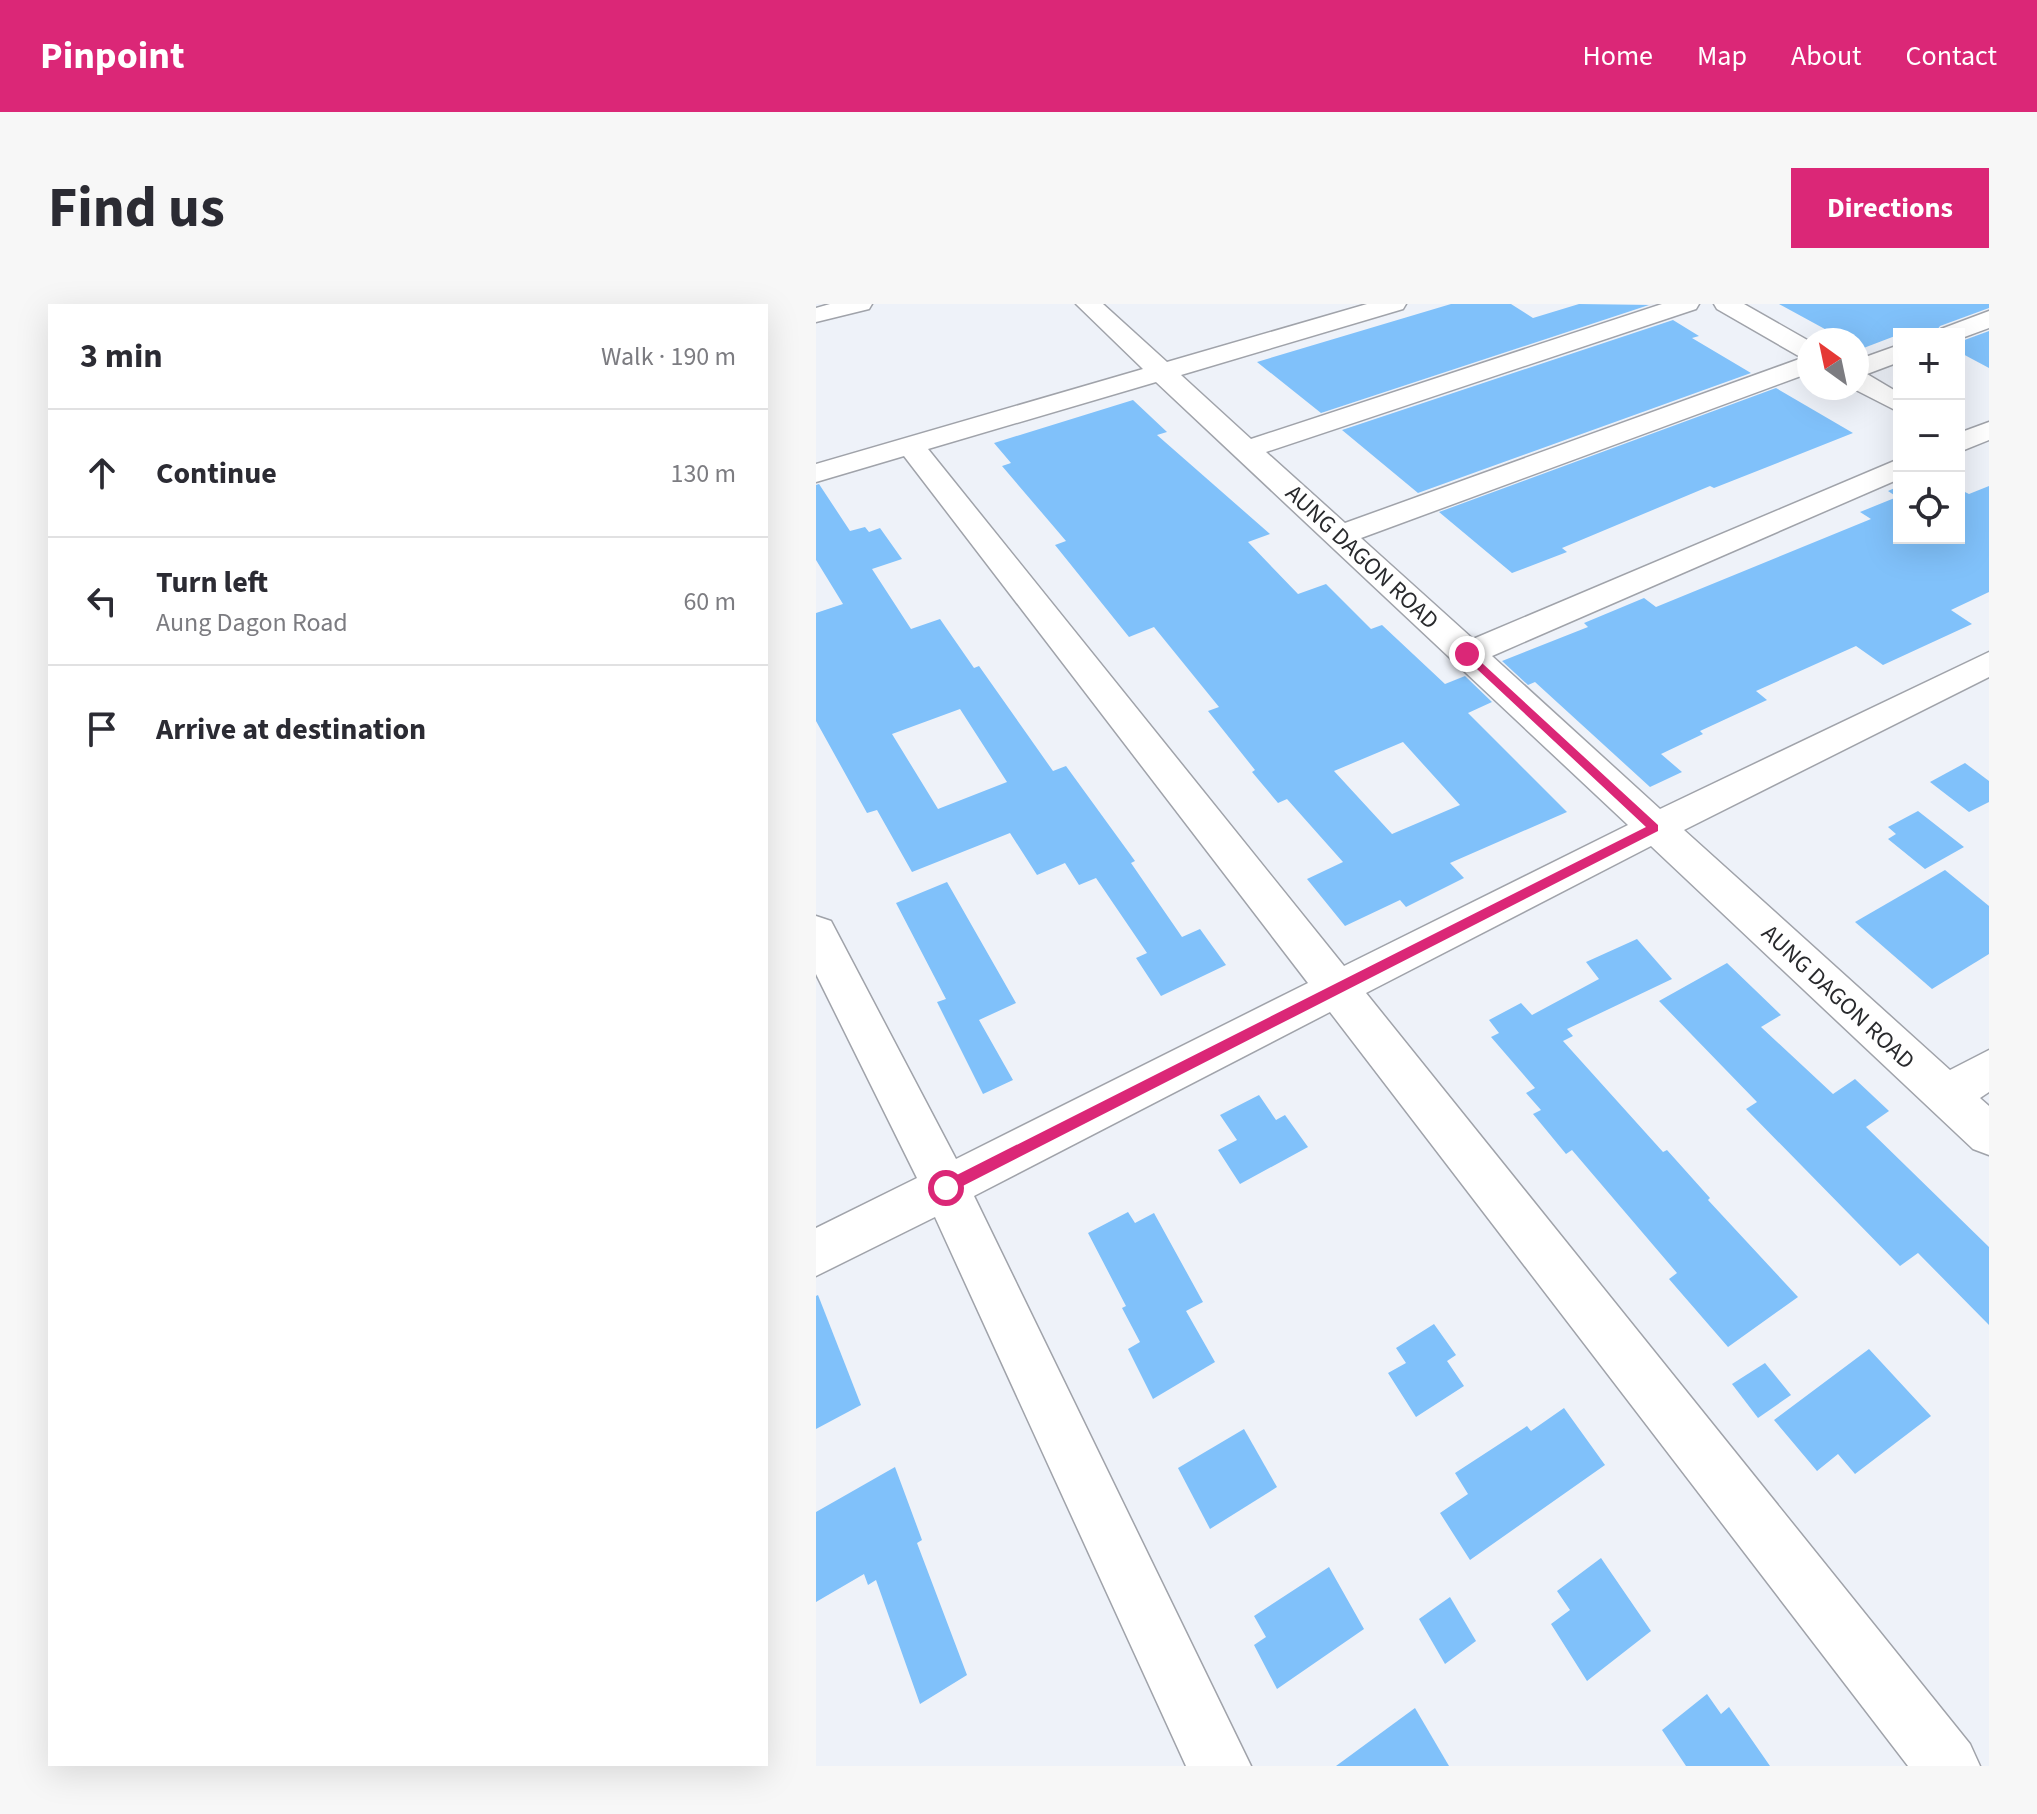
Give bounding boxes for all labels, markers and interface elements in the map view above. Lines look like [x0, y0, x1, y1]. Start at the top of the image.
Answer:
text: Pinpoint [40, 29, 185, 83]
text: Home [1582, 36, 1653, 76]
text: Map [1697, 36, 1747, 76]
text: About [1791, 36, 1862, 76]
text: Contact [1906, 36, 1997, 76]
button: Directions [1791, 168, 1989, 248]
text: Find us [48, 169, 225, 248]
north arrow [1797, 328, 1869, 400]
map controls [1893, 328, 1965, 544]
button: + [1893, 328, 1965, 400]
text: 3 min [80, 332, 163, 381]
text: Walk · 190 m [601, 338, 736, 375]
button: − [1893, 400, 1965, 472]
icon: ahead [80, 451, 124, 495]
text: Continue [156, 452, 277, 495]
text: 130 m [670, 455, 736, 492]
button: locate [1893, 472, 1965, 544]
street label: AUNG DAGON ROAD [1277, 476, 1447, 638]
text: Turn left [156, 561, 268, 604]
icon: left [80, 579, 124, 623]
text: 60 m [683, 583, 736, 620]
text: Aung Dagon Road [156, 604, 348, 641]
route end [1449, 636, 1485, 672]
icon: arrive [80, 707, 124, 751]
text: Arrive at destination [156, 708, 426, 751]
street label: AUNG DAGON ROAD [1753, 916, 1923, 1078]
route start [928, 1170, 964, 1206]

